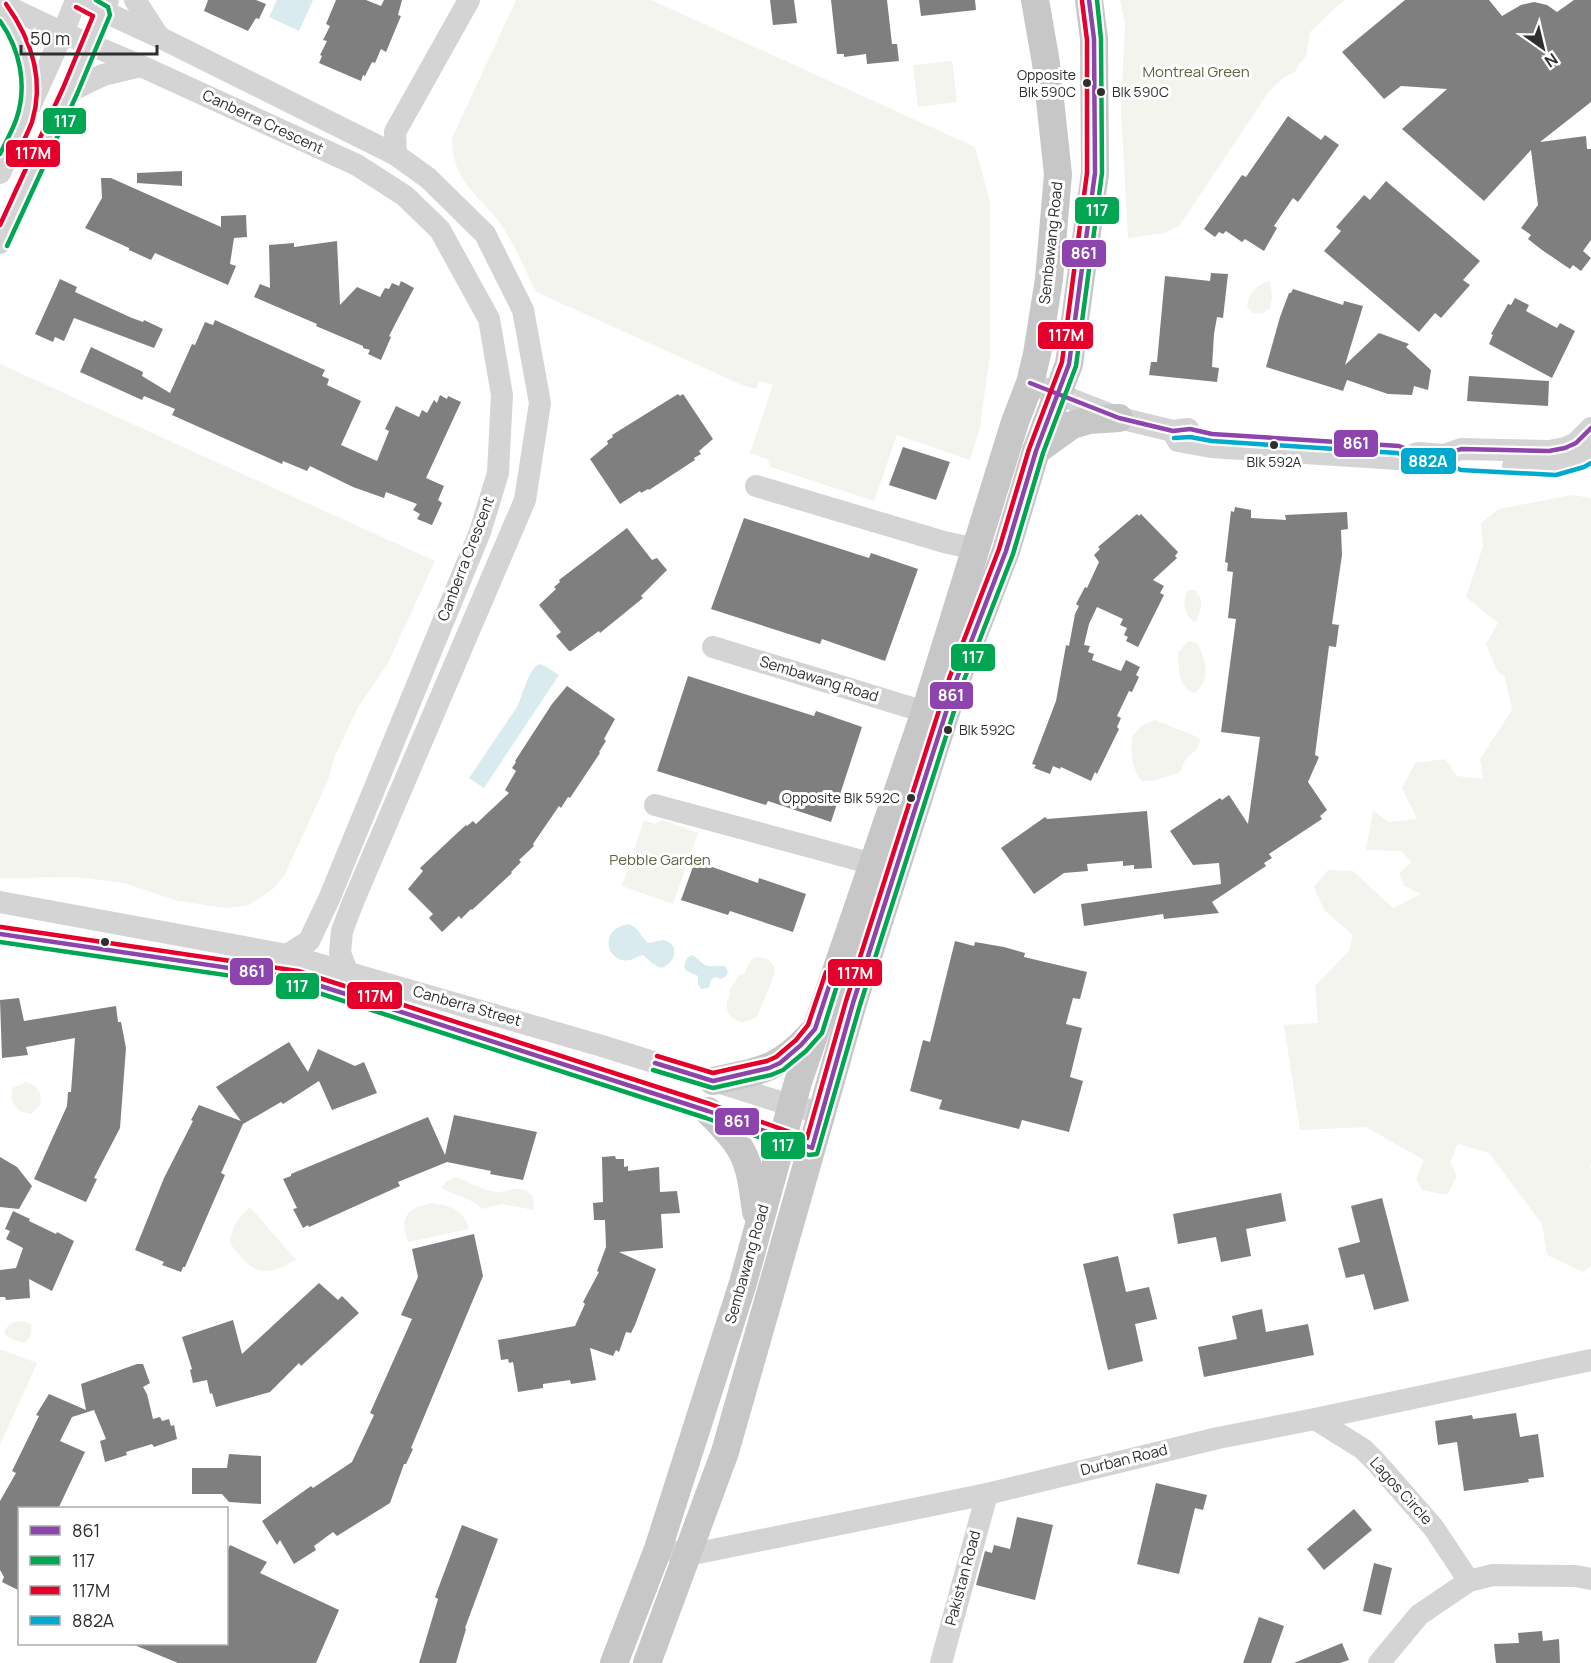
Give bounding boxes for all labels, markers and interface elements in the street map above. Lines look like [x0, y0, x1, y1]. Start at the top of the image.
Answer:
scale bar [21, 18, 158, 56]
north arrow [1513, 18, 1573, 78]
text: 50 m [30, 26, 70, 50]
text: N [1540, 48, 1562, 73]
park label: Montreal Green [1142, 61, 1250, 82]
place label: Opposite Blk 590C [1017, 65, 1076, 101]
marker: Opposite Blk 590C [1081, 77, 1093, 89]
place label: Blk 590C [1112, 82, 1169, 101]
street label: Canberra Crescent [199, 84, 327, 159]
marker: Blk 590C [1095, 86, 1107, 98]
line badge: 117 [42, 107, 87, 135]
text: 117 [54, 110, 76, 132]
line badge: 117M [5, 139, 61, 168]
text: 117M [15, 142, 51, 164]
street label: Sembawang Road [1034, 181, 1067, 305]
line badge: 117 [1074, 196, 1120, 225]
text: 117 [1086, 199, 1108, 221]
line badge: 861 [1061, 239, 1107, 268]
text: 861 [1071, 242, 1097, 264]
line badge: 117M [1037, 321, 1094, 350]
text: 117M [1048, 324, 1084, 346]
line badge: 861 [1333, 429, 1379, 458]
text: 861 [1343, 432, 1369, 454]
marker: Blk 592A [1268, 439, 1280, 451]
line badge: 882A [1400, 447, 1457, 475]
text: 882A [1408, 450, 1448, 472]
place label: Blk 592A [1247, 452, 1302, 471]
street label: Canberra Crescent [432, 494, 499, 624]
line badge: 117 [950, 643, 996, 672]
text: 117 [962, 646, 984, 668]
street label: Sembawang Road [757, 650, 881, 707]
line badge: 861 [929, 681, 974, 710]
text: 861 [938, 684, 964, 706]
place label: Blk 592C [959, 720, 1015, 739]
marker: Blk 592C [942, 724, 954, 736]
place label: Opposite Blk 592C [782, 788, 900, 807]
marker: Opposite Blk 592C [905, 792, 917, 804]
park label: Pebble Garden [609, 849, 711, 870]
unlabelled marker [99, 936, 111, 948]
line badge: 861 [229, 957, 274, 986]
line badge: 117M [827, 958, 883, 987]
text: 861 [239, 960, 265, 982]
text: 117M [837, 962, 873, 984]
line badge: 117 [275, 972, 320, 1000]
text: 117 [286, 975, 308, 997]
street label: Canberra Street [411, 980, 524, 1031]
line badge: 117M [346, 981, 403, 1010]
text: 117M [357, 985, 393, 1007]
line badge: 861 [714, 1107, 760, 1136]
text: 861 [724, 1110, 750, 1132]
line badge: 117 [760, 1131, 806, 1160]
text: 117 [772, 1134, 794, 1156]
street label: Sembawang Road [719, 1202, 774, 1326]
street label: Durban Road [1078, 1439, 1170, 1480]
street label: Lagos Circle [1365, 1452, 1438, 1529]
legend [18, 1507, 228, 1645]
text: 861 [72, 1518, 100, 1542]
street label: Pakistan Road [940, 1528, 985, 1628]
text: 117 [72, 1548, 95, 1572]
text: 117M [72, 1578, 110, 1602]
text: 882A [72, 1608, 115, 1632]

